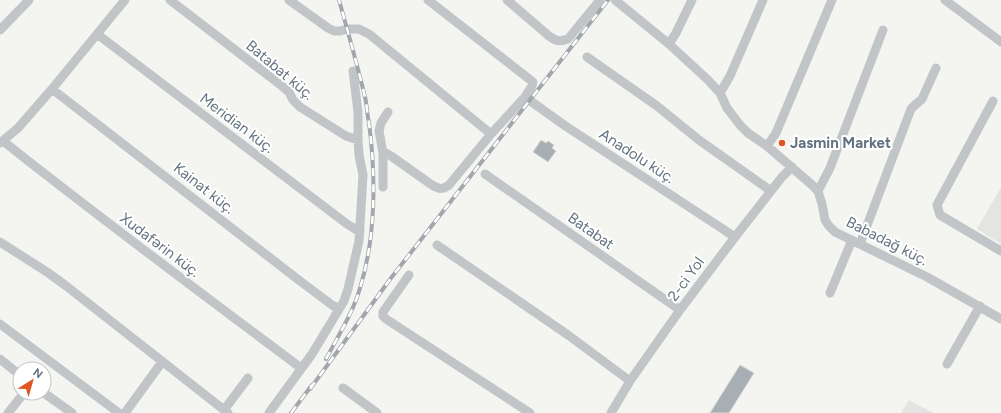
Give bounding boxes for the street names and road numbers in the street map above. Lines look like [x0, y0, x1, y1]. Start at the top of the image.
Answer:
street label: Batabat küç. [243, 36, 317, 104]
street label: Meridian küç. [196, 89, 278, 157]
street label: Anadolu küç. [596, 125, 678, 187]
street label: Kainat küç. [170, 159, 238, 217]
street label: Xudafərin küç. [116, 209, 204, 281]
street label: Batabat [564, 209, 618, 254]
street label: Babadağ küç. [843, 213, 931, 269]
street label: 2-ci Yol [664, 253, 708, 305]

